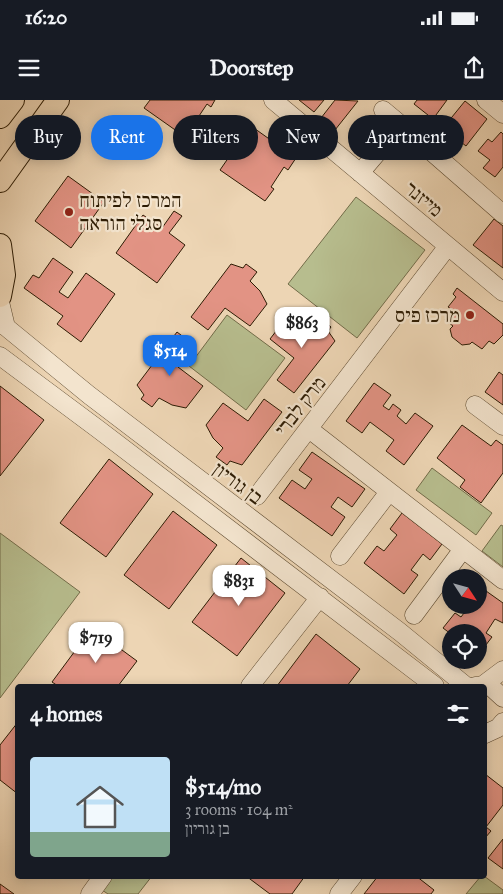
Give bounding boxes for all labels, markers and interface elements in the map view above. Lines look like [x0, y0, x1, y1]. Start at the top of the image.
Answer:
text: 16:20 [25, 6, 67, 29]
icon: menu [15, 54, 43, 82]
text: Doorstep [209, 54, 294, 81]
icon: share [460, 54, 488, 82]
chip: Buy [15, 115, 81, 160]
chip: Rent [91, 115, 163, 160]
chip: Filters [173, 115, 258, 160]
chip: New [268, 115, 338, 160]
chip: Apartment [348, 115, 464, 160]
street label: מייזנר [400, 176, 448, 222]
place label: המרכז לפיתוח סגלי הוראה [79, 188, 182, 235]
marker: המרכז לפיתוח סגלי הוראה [63, 206, 75, 218]
place label: מרכז פיס [395, 303, 460, 327]
pin: $863 [272, 306, 332, 349]
marker: מרכז פיס [464, 309, 476, 321]
text: $863 [286, 313, 318, 332]
pin: $514 [140, 334, 200, 377]
text: $514 [154, 341, 186, 360]
street label: מרק לברי [269, 371, 331, 441]
street label: בן גוריון [208, 457, 268, 509]
pin: $831 [209, 564, 269, 607]
north arrow [442, 569, 488, 614]
map controls [442, 569, 487, 669]
text: $831 [224, 571, 254, 590]
pin: $719 [66, 622, 126, 664]
button: locate [442, 624, 487, 669]
text: $719 [80, 628, 112, 647]
icon: filters [444, 700, 472, 728]
text: 4 homes [30, 701, 102, 727]
text: $514/mo [185, 774, 261, 800]
icon: home [70, 777, 130, 837]
text: 3 rooms · 104 m² [185, 800, 293, 819]
text: בן גוריון [185, 819, 230, 838]

